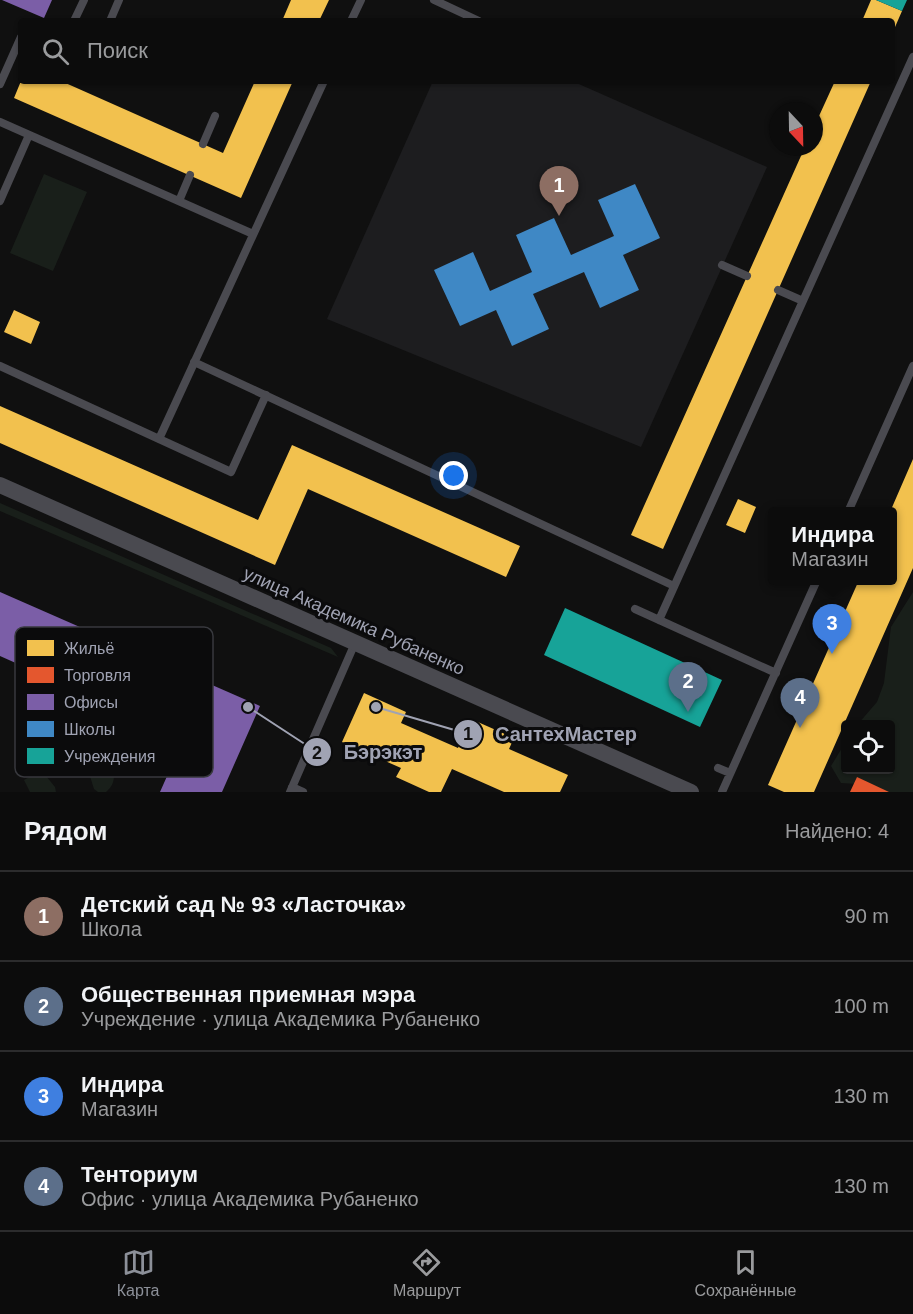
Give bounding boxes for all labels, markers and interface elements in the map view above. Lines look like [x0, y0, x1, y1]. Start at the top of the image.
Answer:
search box [18, 18, 895, 84]
icon: search [39, 35, 72, 68]
text: Поиск [87, 38, 148, 63]
north arrow [769, 102, 823, 156]
pin: 1 [540, 166, 578, 216]
your location [439, 461, 468, 490]
popup [768, 507, 897, 585]
text: Индира [791, 522, 874, 547]
text: Магазин [791, 548, 869, 570]
street label: улица Академика Рубаненко [240, 563, 468, 679]
pin: 3 [812, 604, 852, 654]
legend [15, 627, 213, 777]
text: Жильё [64, 640, 114, 657]
pin: 2 [668, 662, 708, 712]
text: Торговля [64, 667, 131, 684]
pin: 4 [780, 678, 820, 728]
text: Офисы [64, 694, 118, 711]
callout: СантехМастер [453, 715, 649, 753]
map controls [841, 720, 895, 774]
button: locate [841, 720, 895, 774]
text: Школы [64, 721, 115, 738]
text: СантехМастер [495, 723, 637, 745]
text: 1 [463, 724, 473, 744]
callout: Бэрэкэт [302, 733, 435, 771]
text: Бэрэкэт [344, 741, 423, 763]
text: 2 [312, 743, 322, 763]
text: Учреждения [64, 748, 156, 765]
text: Рядом [24, 816, 107, 846]
text: Найдено: 4 [785, 820, 889, 842]
text: Детский сад № 93 «Ласточка» [81, 892, 406, 917]
text: 1 [38, 905, 49, 927]
text: 90 m [845, 905, 889, 927]
text: Школа [81, 918, 142, 940]
text: Общественная приемная мэра [81, 982, 415, 1007]
text: 2 [38, 995, 49, 1017]
text: 100 m [833, 995, 889, 1017]
text: Учреждение · улица Академика Рубаненко [81, 1008, 480, 1030]
text: Индира [81, 1072, 163, 1097]
text: 3 [38, 1085, 49, 1107]
text: 130 m [833, 1085, 889, 1107]
text: Магазин [81, 1098, 158, 1120]
text: Тенториум [81, 1162, 198, 1187]
text: 4 [38, 1175, 49, 1197]
text: 130 m [833, 1175, 889, 1197]
text: Офис · улица Академика Рубаненко [81, 1188, 419, 1210]
tab: Карта [117, 1246, 160, 1300]
tab: Маршрут [393, 1246, 461, 1300]
tab: Сохранённые [694, 1246, 796, 1300]

